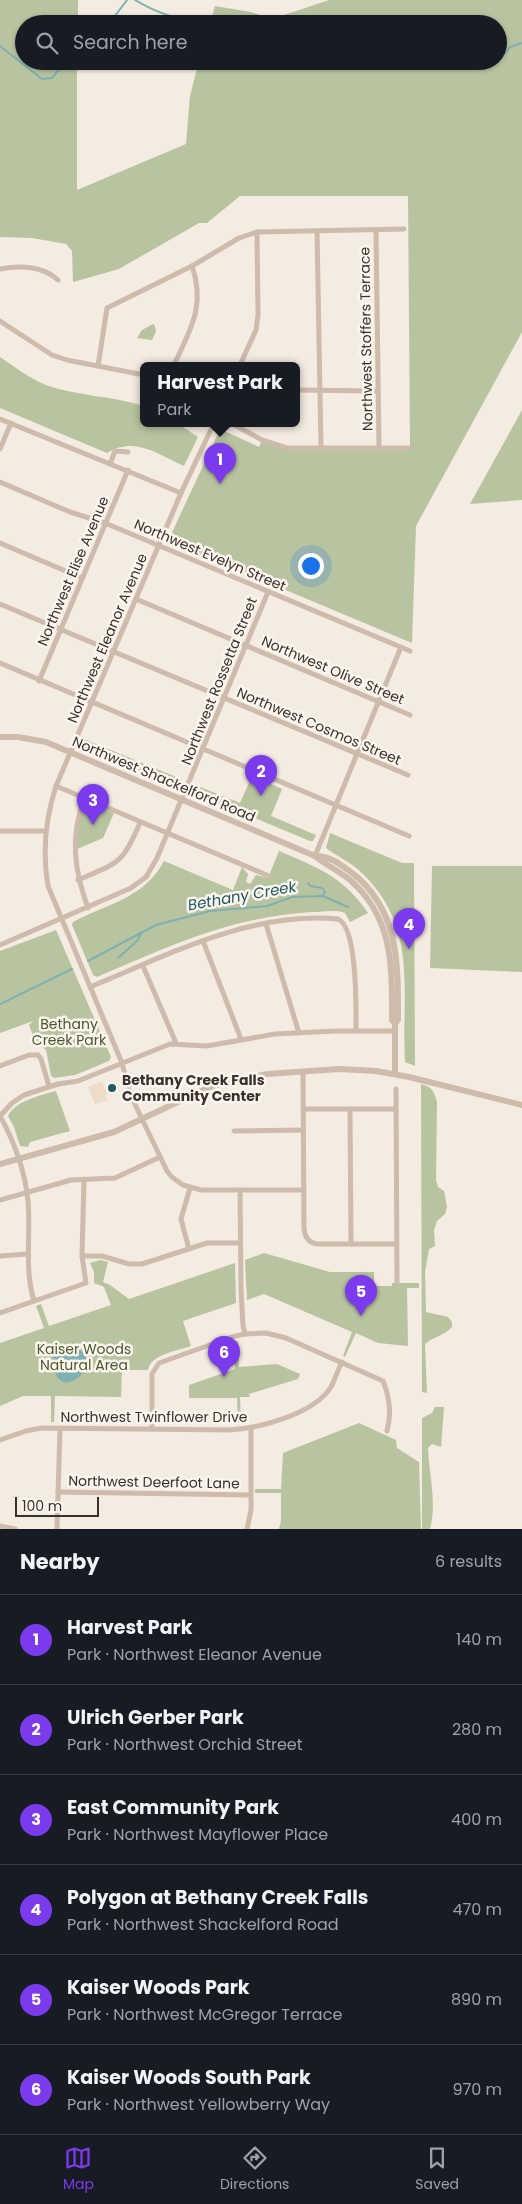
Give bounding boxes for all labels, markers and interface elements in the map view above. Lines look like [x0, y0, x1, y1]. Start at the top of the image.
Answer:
search box [15, 15, 507, 70]
icon: search [33, 29, 61, 57]
text: Search here [73, 29, 187, 56]
street label: Northwest Stoffers Terrace [354, 246, 378, 431]
popup [140, 362, 300, 427]
text: Harvest Park [157, 369, 283, 396]
text: Park [157, 398, 192, 421]
pin: 1 [204, 443, 236, 484]
street label: Northwest Elise Avenue [32, 493, 114, 649]
street label: Northwest Evelyn Street [131, 514, 289, 596]
street label: Northwest Eleanor Avenue [62, 550, 152, 726]
your location [298, 553, 324, 579]
street label: Northwest Rossetta Street [176, 594, 262, 768]
street label: Northwest Olive Street [258, 631, 408, 709]
street label: Northwest Cosmos Street [234, 682, 404, 770]
street label: Northwest Shackelford Road [69, 731, 259, 827]
pin: 2 [245, 755, 277, 796]
pin: 3 [77, 784, 109, 825]
water label: Bethany Creek [186, 875, 299, 915]
pin: 4 [393, 908, 425, 949]
park label: Bethany Creek Park [32, 1014, 107, 1050]
place label: Bethany Creek Falls Community Center [122, 1070, 265, 1106]
marker: Bethany Creek Falls Community Center [106, 1082, 118, 1094]
pin: 5 [345, 1275, 377, 1316]
pin: 6 [208, 1336, 240, 1377]
park label: Kaiser Woods Natural Area [37, 1339, 131, 1375]
street label: Northwest Twinflower Drive [60, 1407, 248, 1427]
street label: Northwest Deerfoot Lane [68, 1471, 240, 1493]
scale bar [15, 1494, 99, 1517]
text: 100 m [22, 1496, 62, 1516]
text: Nearby [20, 1547, 100, 1576]
text: 6 results [435, 1550, 502, 1573]
text: Harvest Park [67, 1614, 193, 1641]
text: 1 [33, 1628, 39, 1651]
text: 140 m [456, 1628, 502, 1651]
text: Park · Northwest Eleanor Avenue [67, 1643, 322, 1666]
text: Ulrich Gerber Park [67, 1704, 244, 1731]
text: 2 [31, 1718, 41, 1741]
text: 280 m [452, 1718, 502, 1741]
text: Park · Northwest Orchid Street [67, 1733, 303, 1756]
text: East Community Park [67, 1794, 279, 1821]
text: 3 [31, 1808, 41, 1831]
text: 400 m [451, 1808, 502, 1831]
text: Park · Northwest Mayflower Place [67, 1823, 328, 1846]
text: Polygon at Bethany Creek Falls [67, 1884, 368, 1911]
text: 4 [31, 1898, 41, 1921]
text: 470 m [452, 1898, 502, 1921]
text: Park · Northwest Shackelford Road [67, 1913, 339, 1936]
text: Kaiser Woods Park [67, 1974, 250, 2001]
text: 5 [31, 1988, 41, 2011]
text: 890 m [451, 1988, 502, 2011]
text: Park · Northwest McGregor Terrace [67, 2003, 342, 2026]
text: Kaiser Woods South Park [67, 2064, 311, 2091]
text: 6 [31, 2078, 41, 2101]
text: 970 m [452, 2078, 502, 2101]
text: Park · Northwest Yellowberry Way [67, 2093, 330, 2116]
tab: Map [63, 2144, 94, 2195]
tab: Directions [220, 2144, 289, 2195]
tab: Saved [415, 2144, 459, 2195]

